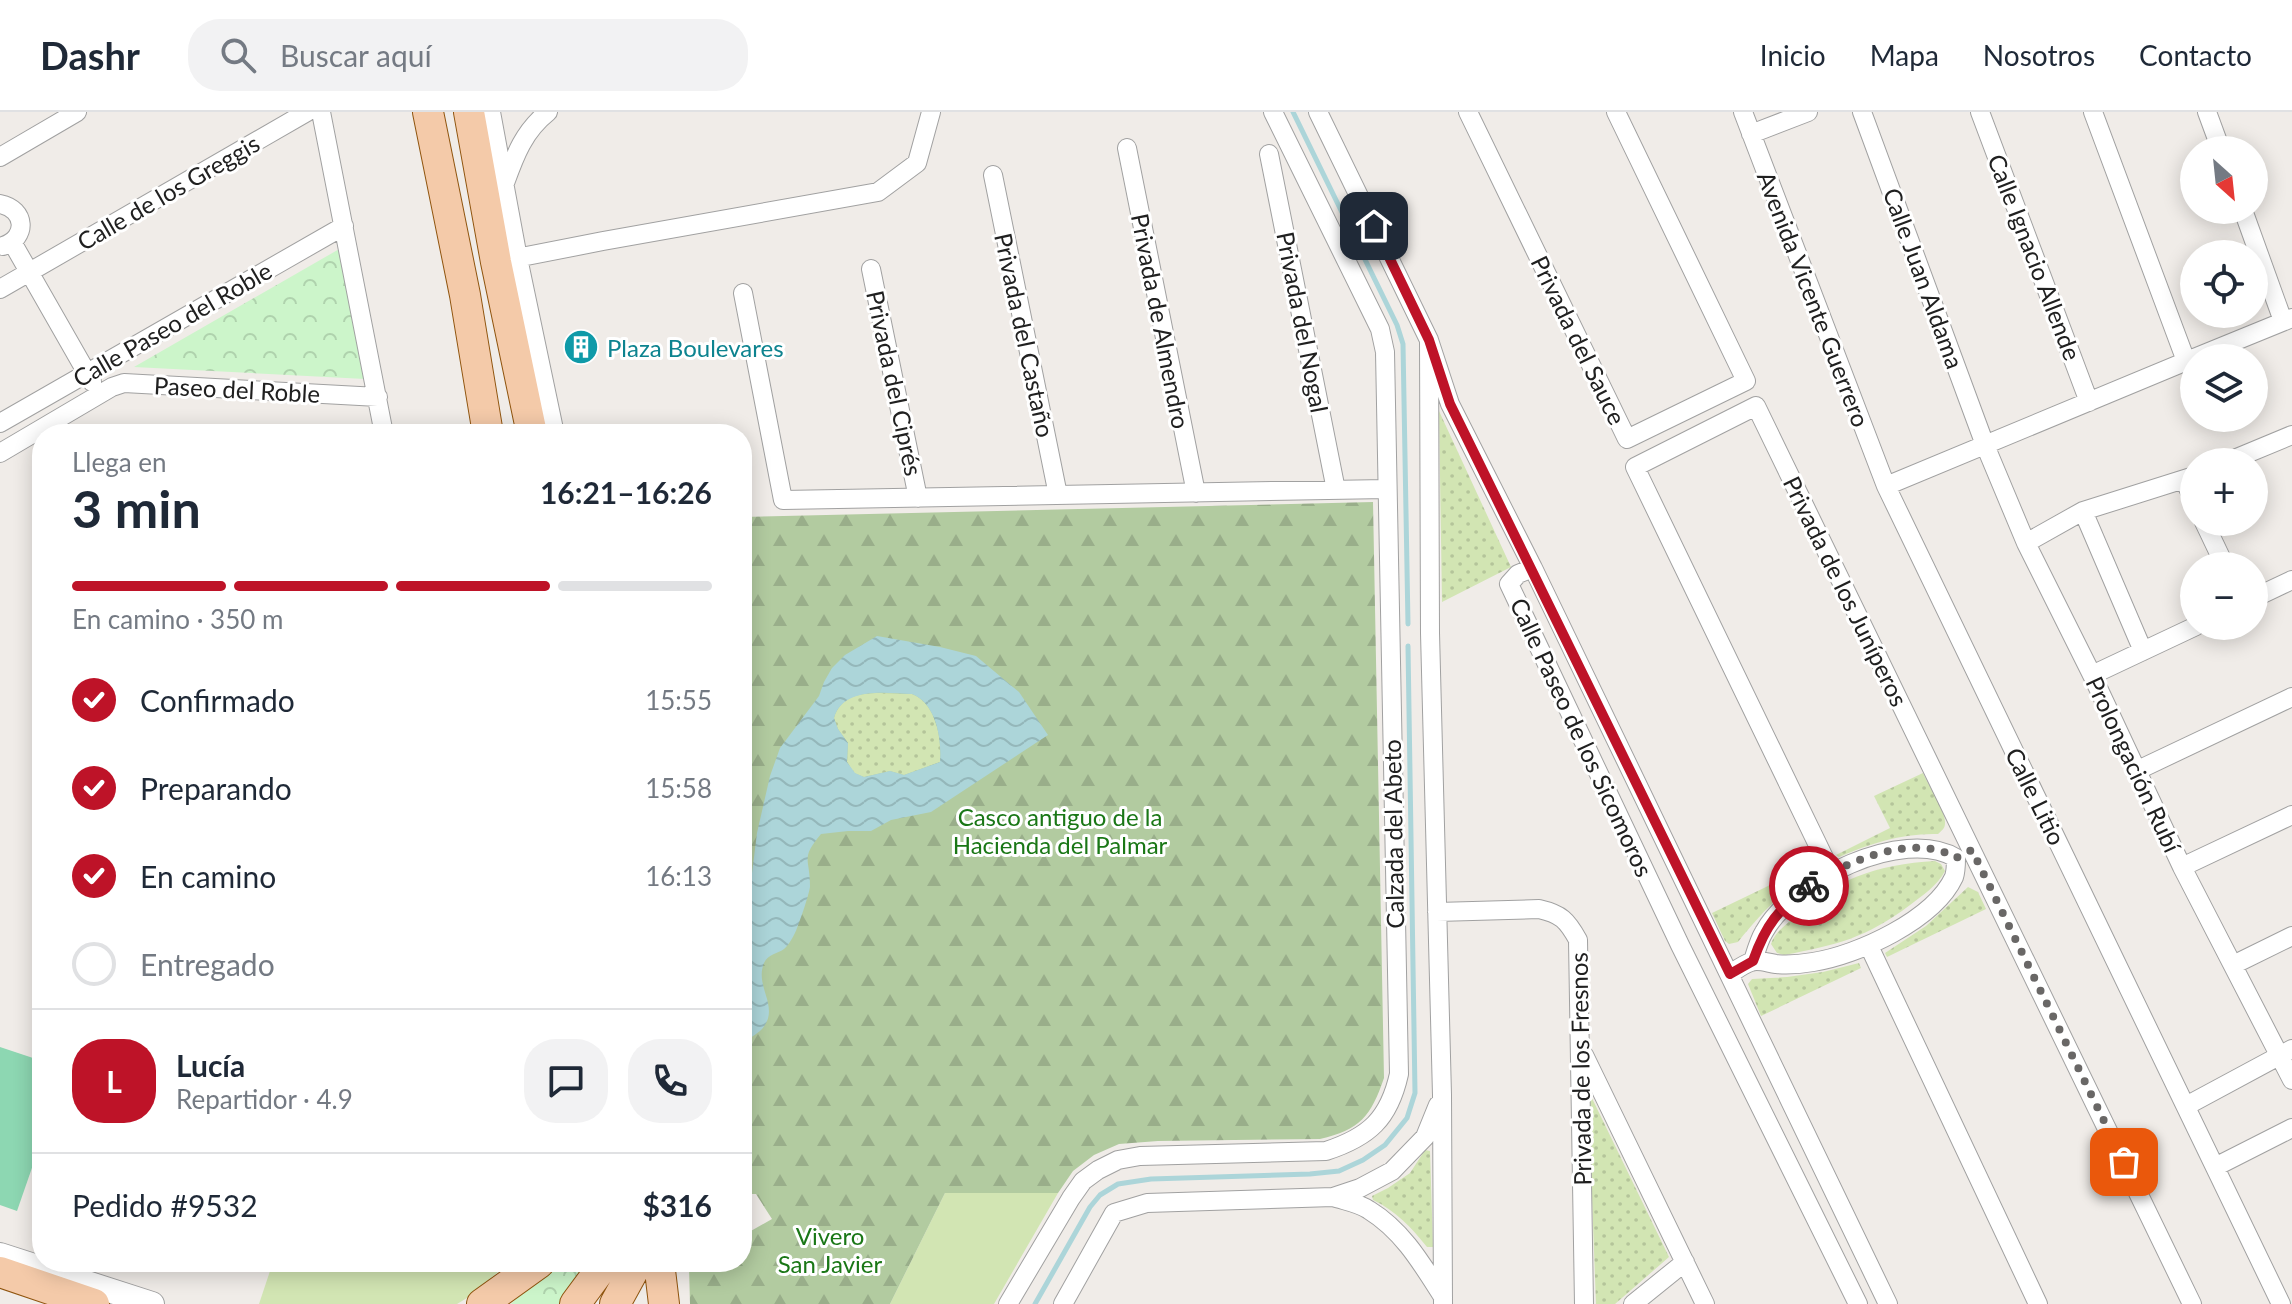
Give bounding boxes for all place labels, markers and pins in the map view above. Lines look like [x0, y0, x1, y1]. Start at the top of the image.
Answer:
pin [1340, 192, 1408, 260]
building icon: Plaza Boulevares [562, 328, 600, 366]
place label: Plaza Boulevares [607, 333, 784, 362]
pin [2090, 1128, 2158, 1196]

